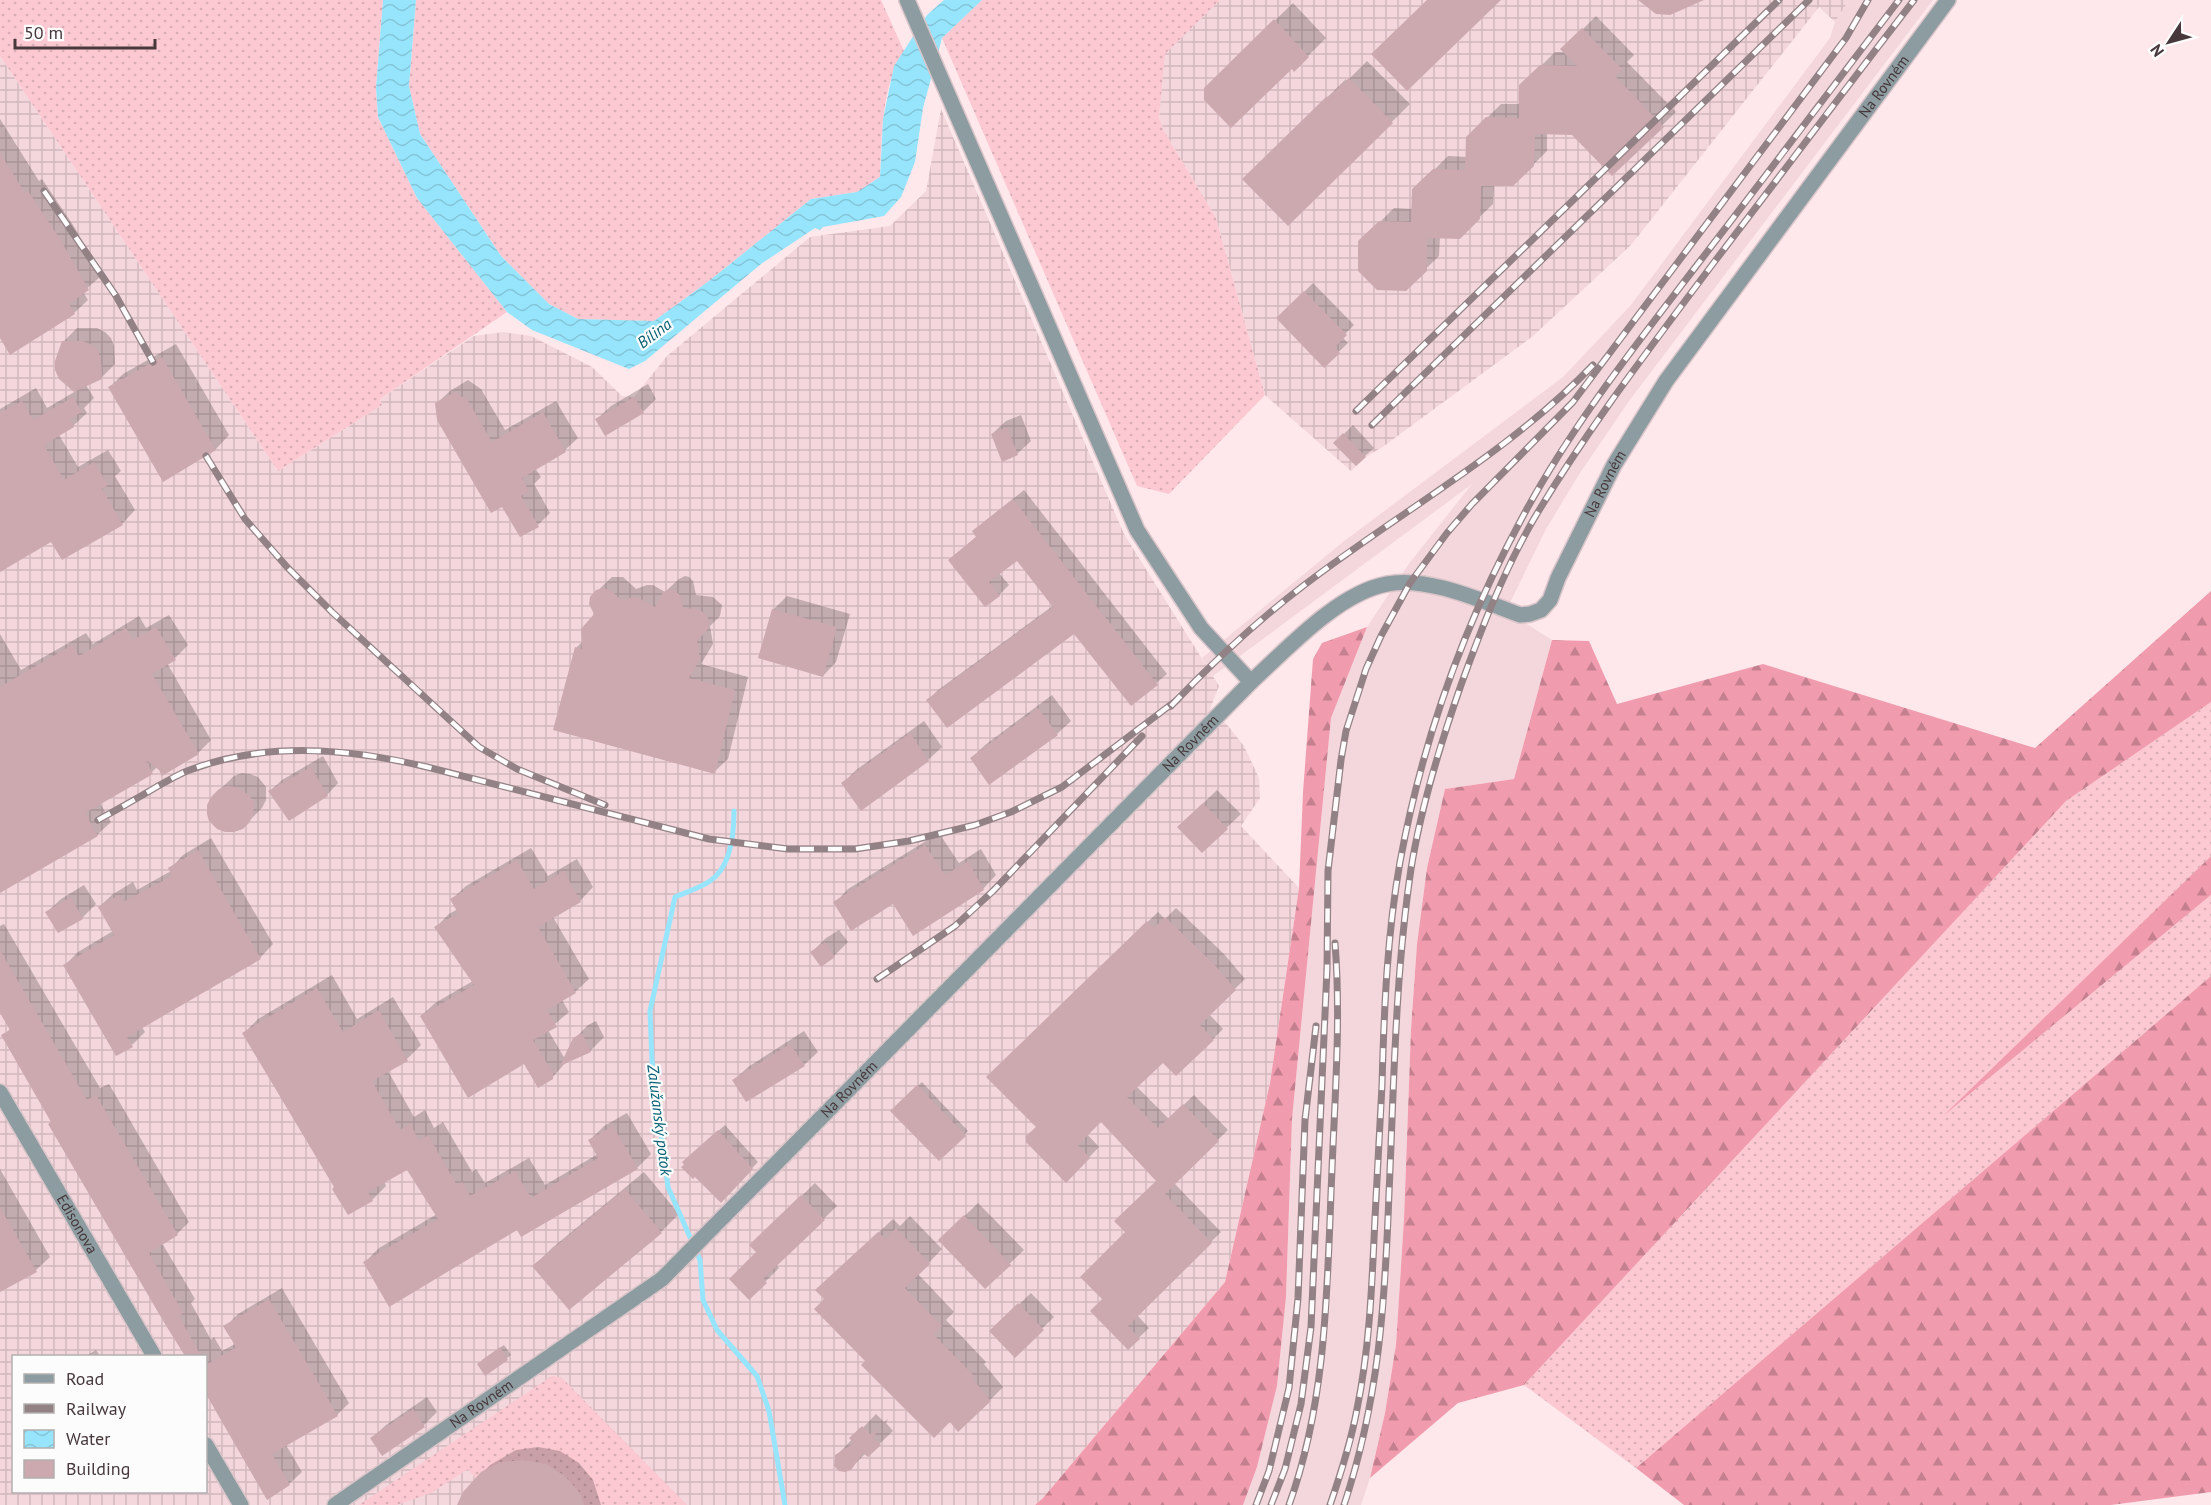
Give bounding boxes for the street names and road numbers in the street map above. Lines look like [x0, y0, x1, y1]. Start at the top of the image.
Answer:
street label: Na Rovném [1854, 51, 1913, 121]
street label: Na Rovném [1580, 446, 1630, 520]
street label: Na Rovném [1158, 710, 1223, 776]
street label: Na Rovném [816, 1056, 881, 1122]
street label: Edisonova [53, 1191, 102, 1257]
street label: Na Rovném [446, 1375, 517, 1432]

